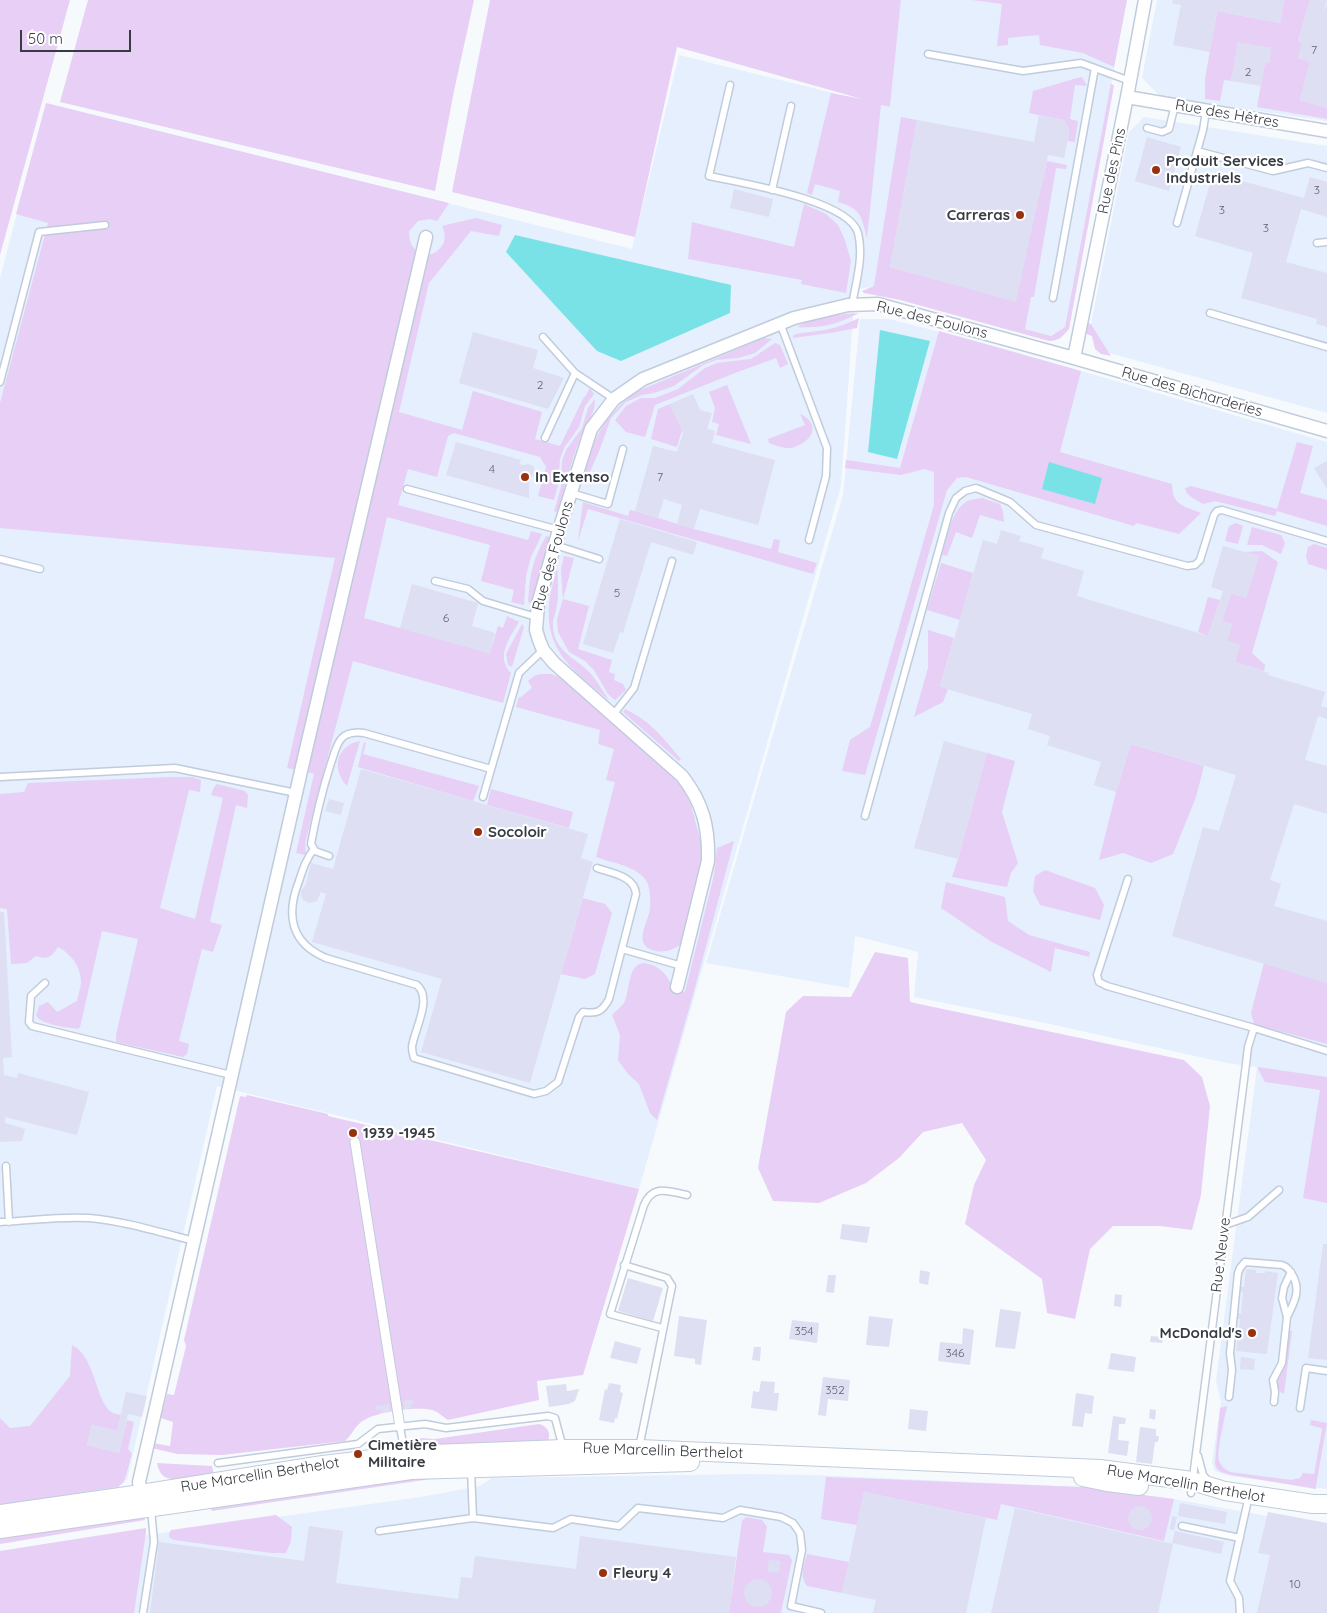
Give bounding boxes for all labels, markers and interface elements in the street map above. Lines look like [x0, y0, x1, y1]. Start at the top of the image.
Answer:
scale bar [22, 20, 134, 52]
text: 50 m [28, 29, 63, 48]
house number: 7 [1311, 43, 1317, 57]
house number: 2 [1245, 65, 1251, 79]
street label: Rue des Hêtres [1174, 96, 1280, 132]
street label: Rue des Pins [1094, 126, 1130, 216]
place label: Produit Services Industriels [1166, 152, 1284, 187]
marker: Produit Services Industriels [1150, 164, 1162, 176]
house number: 3 [1314, 183, 1320, 197]
house number: 3 [1219, 203, 1225, 217]
place label: Carreras [947, 206, 1010, 224]
marker: Carreras [1014, 209, 1026, 221]
house number: 3 [1263, 221, 1269, 235]
street label: Rue des Foulons [875, 298, 989, 342]
street label: Rue des Bicharderies [1120, 363, 1264, 421]
house number: 2 [537, 378, 543, 392]
house number: 4 [489, 462, 495, 476]
place label: In Extenso [535, 468, 609, 486]
house number: 7 [657, 470, 663, 484]
marker: In Extenso [519, 471, 531, 483]
street label: Rue des Foulons [529, 499, 577, 613]
house number: 5 [614, 586, 620, 600]
house number: 6 [443, 611, 449, 625]
place label: Socoloir [488, 823, 547, 841]
marker: Socoloir [472, 826, 484, 838]
place label: 1939 -1945 [363, 1124, 435, 1142]
marker: 1939 -1945 [347, 1127, 359, 1139]
street label: Rue Neuve [1207, 1217, 1235, 1293]
house number: 354 [794, 1324, 814, 1338]
place label: McDonald's [1160, 1324, 1242, 1342]
marker: McDonald's [1246, 1327, 1258, 1339]
house number: 346 [945, 1346, 965, 1360]
house number: 352 [825, 1383, 845, 1397]
place label: Cimetière Militaire [368, 1436, 437, 1471]
street label: Rue Marcellin Berthelot [582, 1439, 744, 1463]
marker: Cimetière Militaire [352, 1448, 364, 1460]
street label: Rue Marcellin Berthelot [179, 1454, 341, 1496]
street label: Rue Marcellin Berthelot [1105, 1461, 1267, 1507]
place label: Fleury 4 [613, 1564, 671, 1582]
marker: Fleury 4 [597, 1567, 609, 1579]
house number: 10 [1289, 1577, 1301, 1591]

